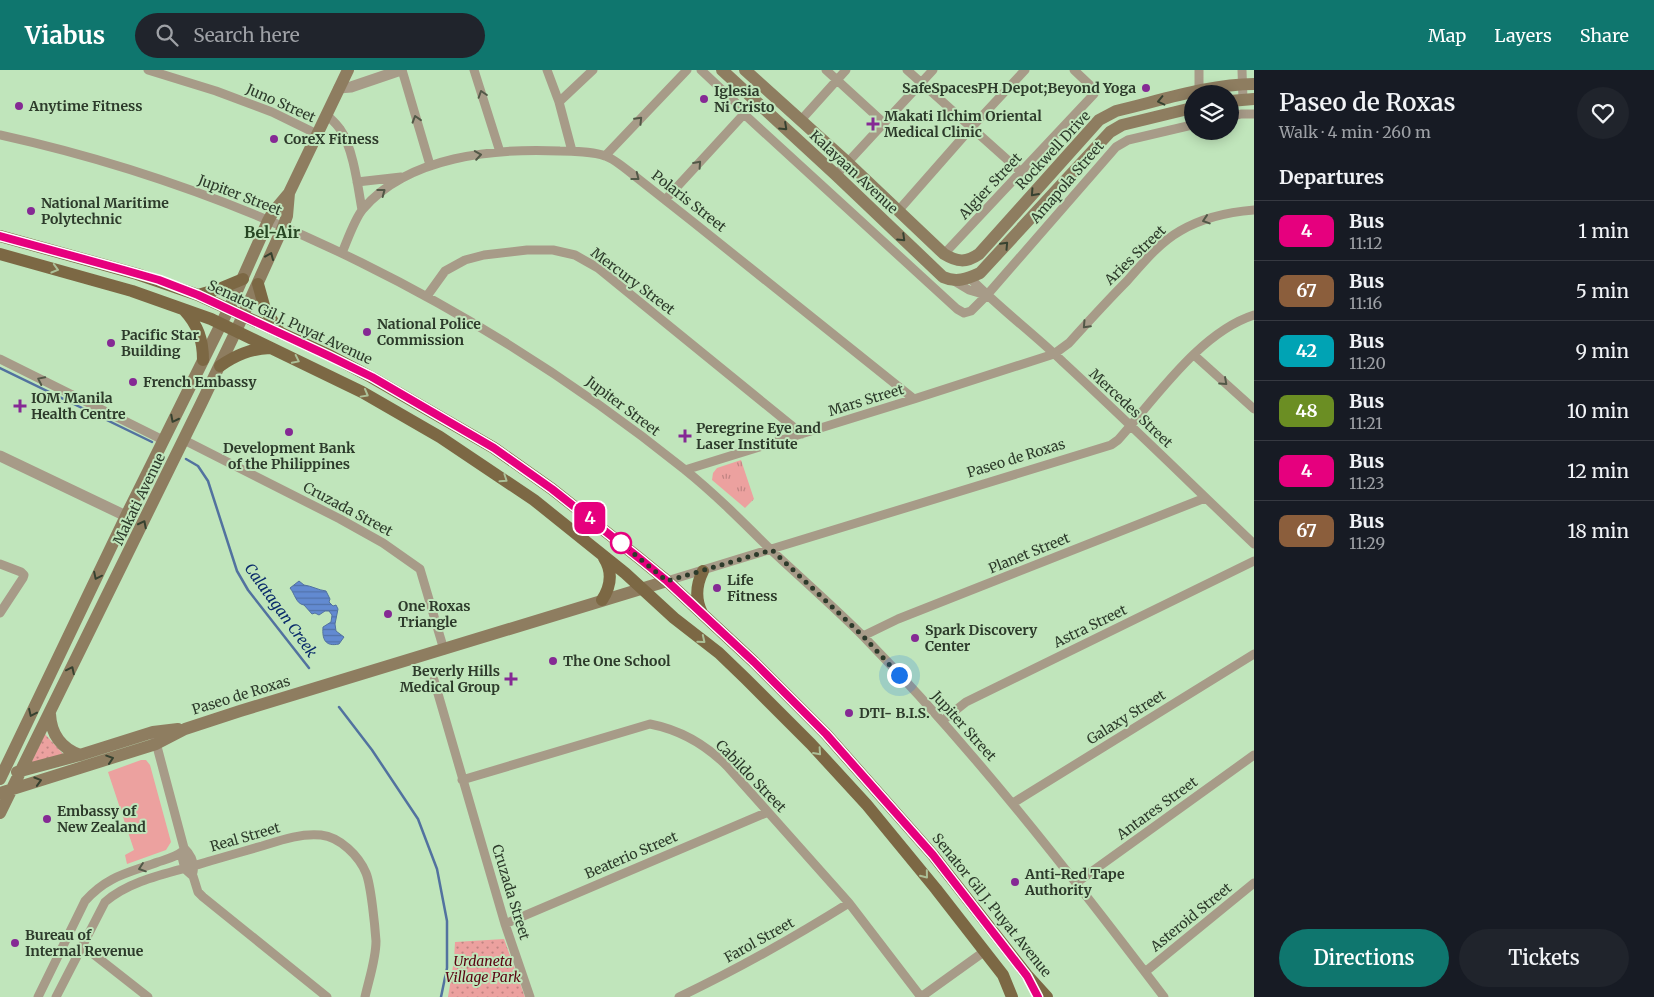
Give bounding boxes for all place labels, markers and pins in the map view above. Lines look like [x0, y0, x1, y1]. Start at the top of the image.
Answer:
place label: SafeSpacesPH Depot;Beyond Yoga [902, 79, 1136, 97]
place label: Iglesia Ni Cristo [714, 82, 774, 116]
marker: SafeSpacesPH Depot;Beyond Yoga [1140, 82, 1152, 94]
marker: Iglesia Ni Cristo [698, 93, 710, 105]
place label: Anytime Fitness [28, 97, 142, 115]
marker: Anytime Fitness [13, 100, 25, 112]
place label: Makati Ilchim Oriental Medical Clinic [884, 107, 1042, 141]
marker: Makati Ilchim Oriental Medical Clinic [866, 117, 880, 131]
place label: CoreX Fitness [284, 130, 379, 148]
marker: CoreX Fitness [268, 133, 280, 145]
place label: National Maritime Polytechnic [41, 194, 169, 228]
marker: National Maritime Polytechnic [25, 205, 37, 217]
place label: National Police Commission [377, 315, 481, 349]
place label: Pacific Star Building [121, 326, 200, 360]
marker: National Police Commission [361, 326, 373, 338]
marker: Pacific Star Building [105, 337, 117, 349]
place label: French Embassy [143, 373, 257, 391]
marker: French Embassy [127, 376, 139, 388]
place label: IOM Manila Health Centre [31, 389, 126, 423]
marker: IOM Manila Health Centre [13, 399, 27, 413]
place label: Peregrine Eye and Laser Institute [696, 419, 821, 453]
marker: Development Bank of the Philippines [283, 426, 295, 438]
marker: Peregrine Eye and Laser Institute [678, 429, 692, 443]
place label: Development Bank of the Philippines [223, 439, 356, 473]
unlabelled marker [610, 532, 632, 554]
place label: Life Fitness [727, 571, 777, 605]
marker: Life Fitness [711, 582, 723, 594]
place label: One Roxas Triangle [398, 597, 471, 631]
marker: One Roxas Triangle [382, 608, 394, 620]
place label: Spark Discovery Center [925, 621, 1038, 655]
marker: Spark Discovery Center [909, 632, 921, 644]
place label: The One School [563, 652, 671, 670]
marker: The One School [547, 655, 559, 667]
place label: Beverly Hills Medical Group [400, 662, 500, 696]
marker: Beverly Hills Medical Group [504, 672, 518, 686]
place label: DTI- B.I.S. [859, 704, 930, 722]
marker: DTI- B.I.S. [843, 707, 855, 719]
place label: Embassy of New Zealand [57, 802, 146, 836]
marker: Embassy of New Zealand [41, 813, 53, 825]
place label: Anti-Red Tape Authority [1024, 865, 1125, 899]
marker: Anti-Red Tape Authority [1009, 876, 1021, 888]
place label: Bureau of Internal Revenue [25, 926, 144, 960]
marker: Bureau of Internal Revenue [9, 937, 21, 949]

